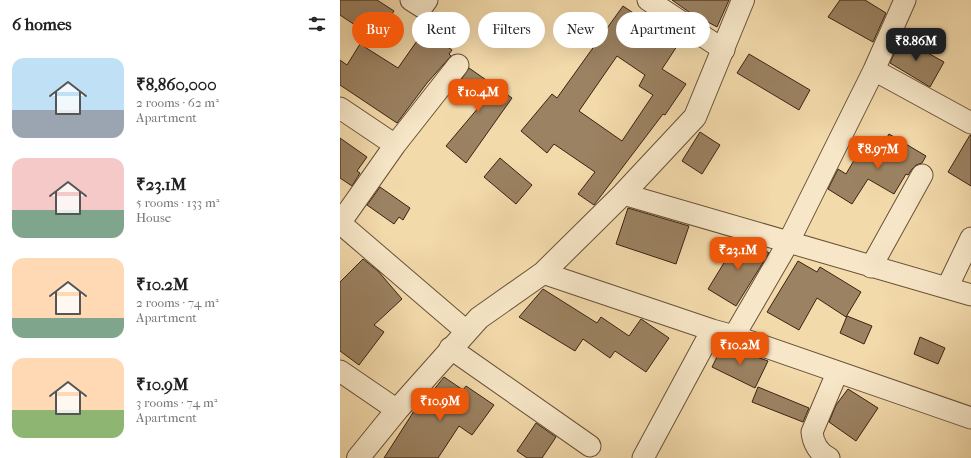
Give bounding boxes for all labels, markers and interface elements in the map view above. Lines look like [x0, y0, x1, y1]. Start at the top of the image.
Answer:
chip: Buy [352, 12, 404, 48]
chip: Rent [412, 12, 470, 48]
chip: Filters [478, 12, 545, 48]
chip: New [553, 12, 608, 48]
chip: Apartment [616, 12, 710, 48]
icon: filters [306, 13, 328, 35]
text: 6 homes [12, 14, 72, 34]
pin: ₹8.86M [883, 28, 949, 62]
text: ₹8.86M [895, 33, 937, 48]
icon: home [44, 74, 92, 122]
text: ₹8,860,000 [136, 74, 217, 94]
pin: ₹10.4M [445, 79, 511, 113]
text: ₹10.4M [457, 84, 499, 99]
text: 2 rooms · 62 m² [136, 95, 219, 110]
text: Apartment [136, 110, 197, 125]
pin: ₹8.97M [845, 136, 911, 170]
text: ₹8.97M [857, 141, 899, 156]
icon: home [44, 174, 92, 222]
text: ₹23.1M [136, 174, 186, 194]
text: 5 rooms · 133 m² [136, 195, 219, 210]
text: House [136, 210, 171, 225]
pin: ₹23.1M [705, 237, 771, 271]
text: ₹23.1M [719, 242, 757, 257]
icon: home [44, 274, 92, 322]
text: ₹10.2M [136, 274, 189, 294]
text: 2 rooms · 74 m² [136, 295, 219, 310]
text: Apartment [136, 310, 197, 325]
pin: ₹10.2M [707, 332, 773, 366]
text: ₹10.2M [720, 337, 760, 352]
icon: home [44, 374, 92, 422]
text: ₹10.9M [136, 374, 189, 394]
pin: ₹10.9M [407, 388, 473, 422]
text: ₹10.9M [420, 393, 460, 408]
text: 3 rooms · 74 m² [136, 395, 217, 410]
text: Apartment [136, 410, 197, 425]

